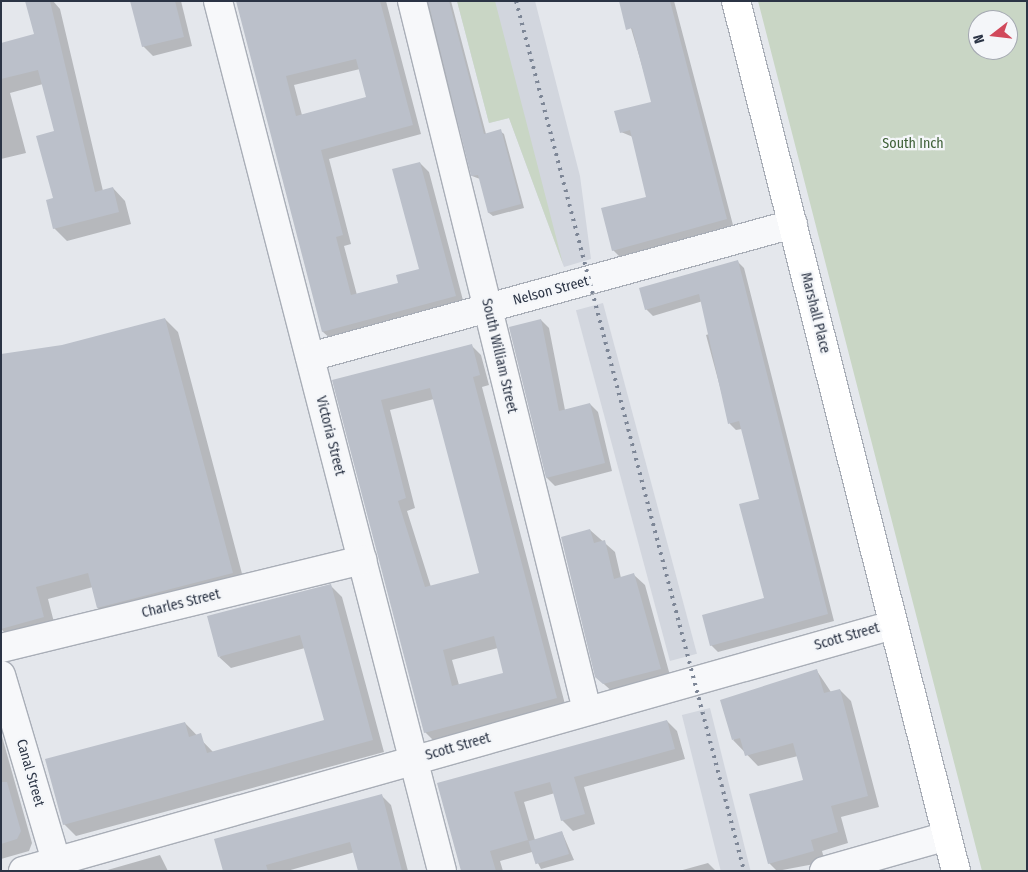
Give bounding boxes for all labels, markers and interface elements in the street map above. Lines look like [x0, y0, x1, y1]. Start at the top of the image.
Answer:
north arrow [968, 10, 1018, 60]
text: N [970, 33, 988, 45]
park label: South Inch [882, 136, 944, 152]
street label: Marshall Place [797, 271, 833, 355]
street label: Nelson Street [511, 273, 591, 309]
street label: South William Street [478, 297, 520, 415]
street label: Victoria Street [312, 394, 348, 478]
street label: Charles Street [140, 586, 222, 622]
street label: Scott Street [813, 620, 881, 654]
street label: Scott Street [424, 730, 492, 764]
street label: Canal Street [12, 737, 48, 809]

